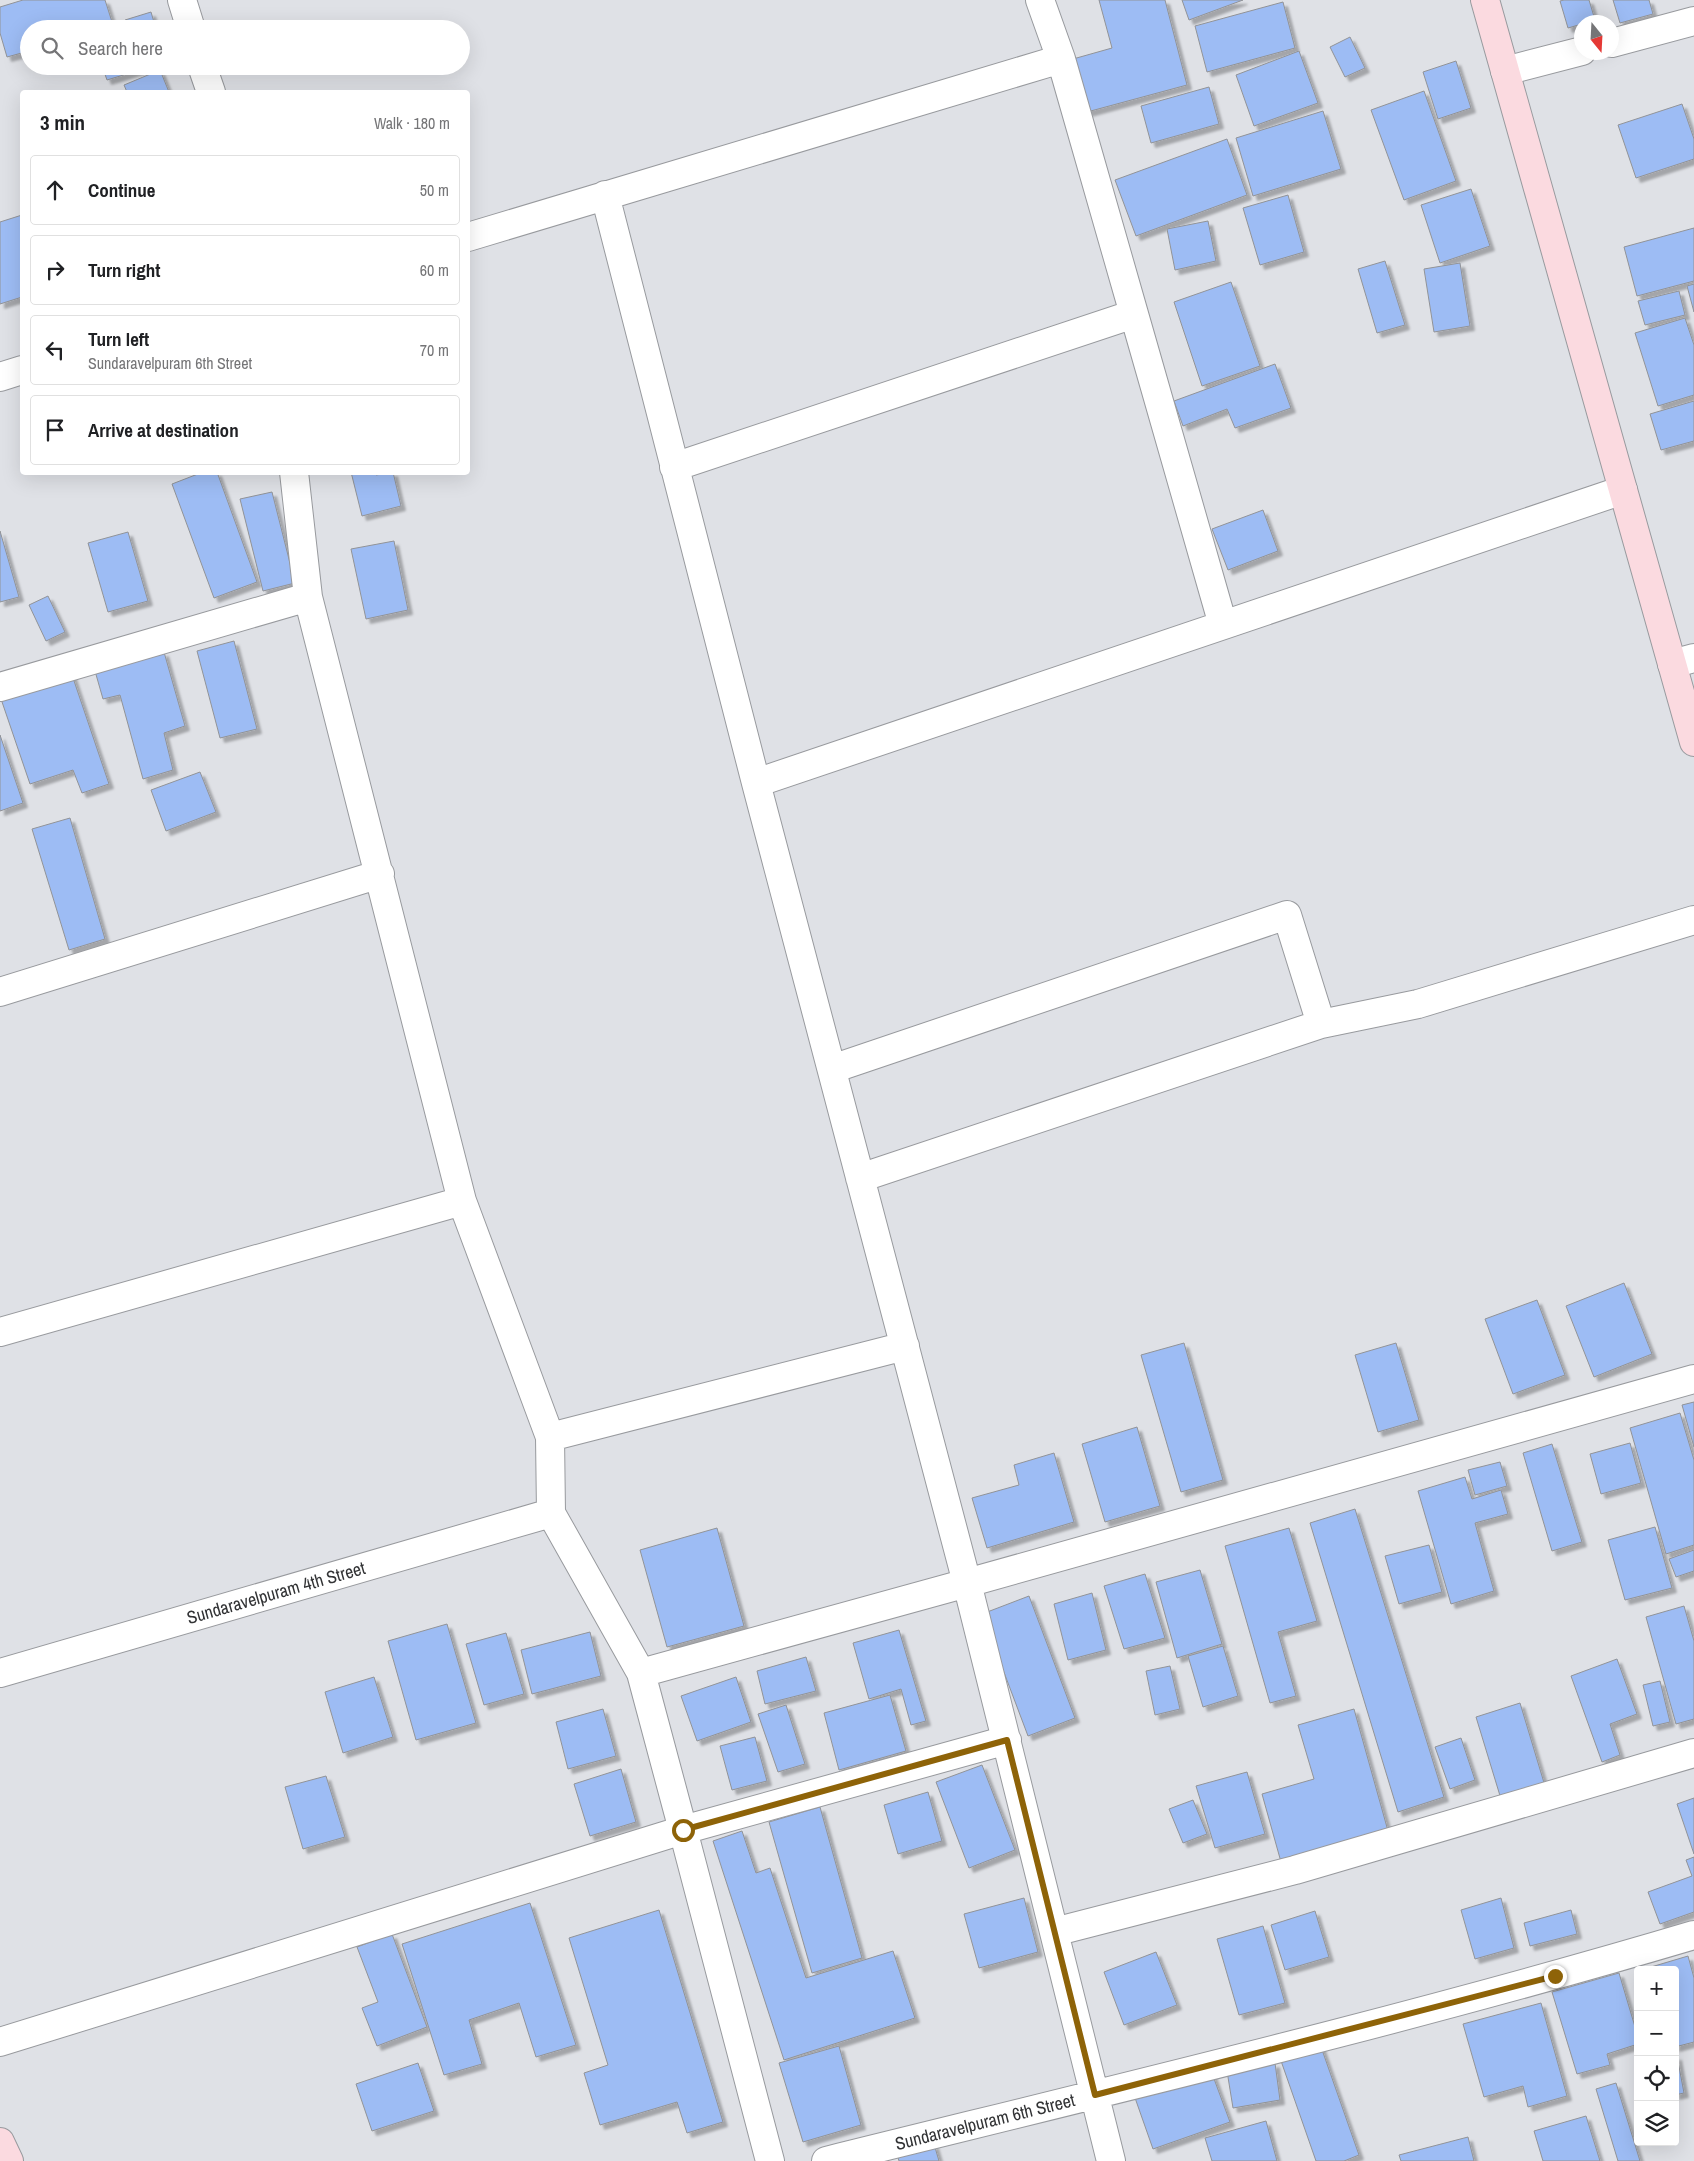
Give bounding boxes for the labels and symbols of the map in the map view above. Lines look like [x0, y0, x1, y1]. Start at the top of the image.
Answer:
north arrow [1574, 15, 1619, 60]
street label: Sundaravelpuram 4th Street [184, 1555, 368, 1630]
route start [672, 1819, 695, 1842]
route end [1544, 1965, 1567, 1988]
street label: Sundaravelpuram 6th Street [892, 2087, 1077, 2156]

